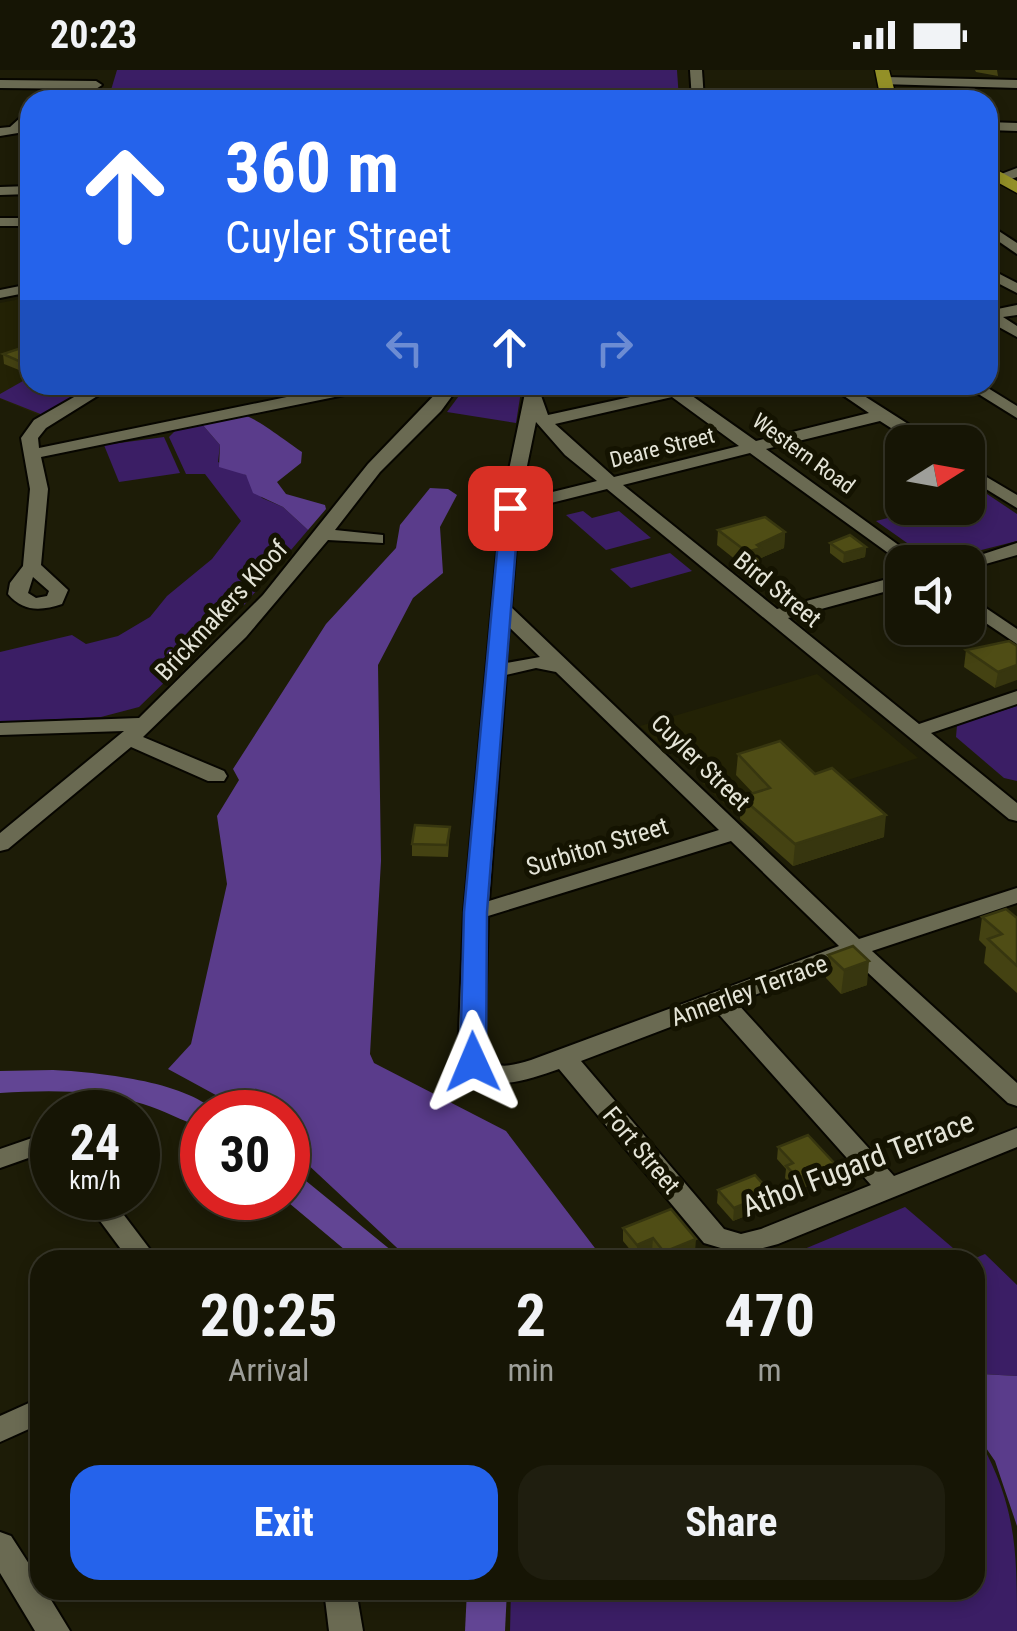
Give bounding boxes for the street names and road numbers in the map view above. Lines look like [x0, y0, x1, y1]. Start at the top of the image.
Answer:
street label: Western Road [748, 408, 860, 499]
street label: Deare Street [607, 422, 717, 473]
street label: Brickmakers Kloof [149, 534, 294, 686]
street label: Bird Street [728, 546, 827, 633]
street label: Cuyler Street [645, 708, 756, 817]
street label: Surbiton Street [523, 811, 672, 882]
street label: Annerley Terrace [667, 949, 831, 1032]
street label: Fort Street [597, 1101, 686, 1200]
street label: Athol Fugard Terrace [737, 1103, 979, 1224]

